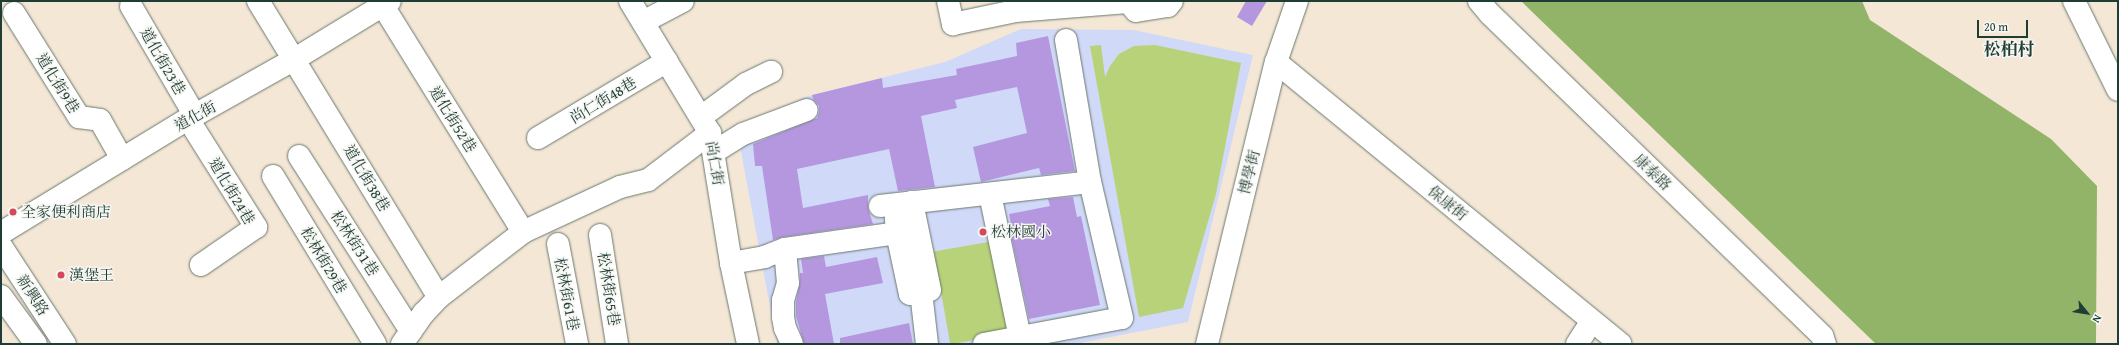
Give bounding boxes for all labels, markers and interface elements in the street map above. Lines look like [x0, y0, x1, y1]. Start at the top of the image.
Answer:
scale bar [1979, 12, 2030, 38]
text: 20 m [1984, 18, 2008, 35]
street label: 道化街23巷 [137, 24, 189, 98]
district label: 松柏村 [1984, 39, 2034, 59]
street label: 道化街9巷 [33, 50, 83, 116]
street label: 尚仁街48巷 [566, 73, 640, 127]
street label: 道化街52巷 [426, 83, 480, 155]
street label: 道化街 [171, 97, 219, 135]
street label: 尚仁街 [702, 139, 728, 187]
street label: 道化街38巷 [340, 141, 394, 215]
street label: 博學街 [1235, 148, 1263, 196]
street label: 康泰路 [1631, 150, 1675, 194]
street label: 道化街24巷 [205, 154, 259, 228]
street label: 保康街 [1425, 182, 1471, 224]
place label: 全家便利商店 [21, 203, 111, 221]
marker: 全家便利商店 [8, 207, 18, 217]
street label: 松林街31巷 [327, 207, 383, 279]
street label: 松林街29巷 [297, 223, 351, 297]
place label: 松林國小 [991, 223, 1051, 241]
marker: 松林國小 [978, 227, 988, 237]
street label: 松林街65巷 [594, 251, 624, 327]
street label: 松林街61巷 [551, 256, 583, 332]
place label: 漢堡王 [69, 266, 114, 284]
marker: 漢堡王 [56, 270, 66, 280]
street label: 新興路 [13, 271, 53, 319]
north arrow [2067, 293, 2107, 333]
text: N [2089, 312, 2106, 326]

